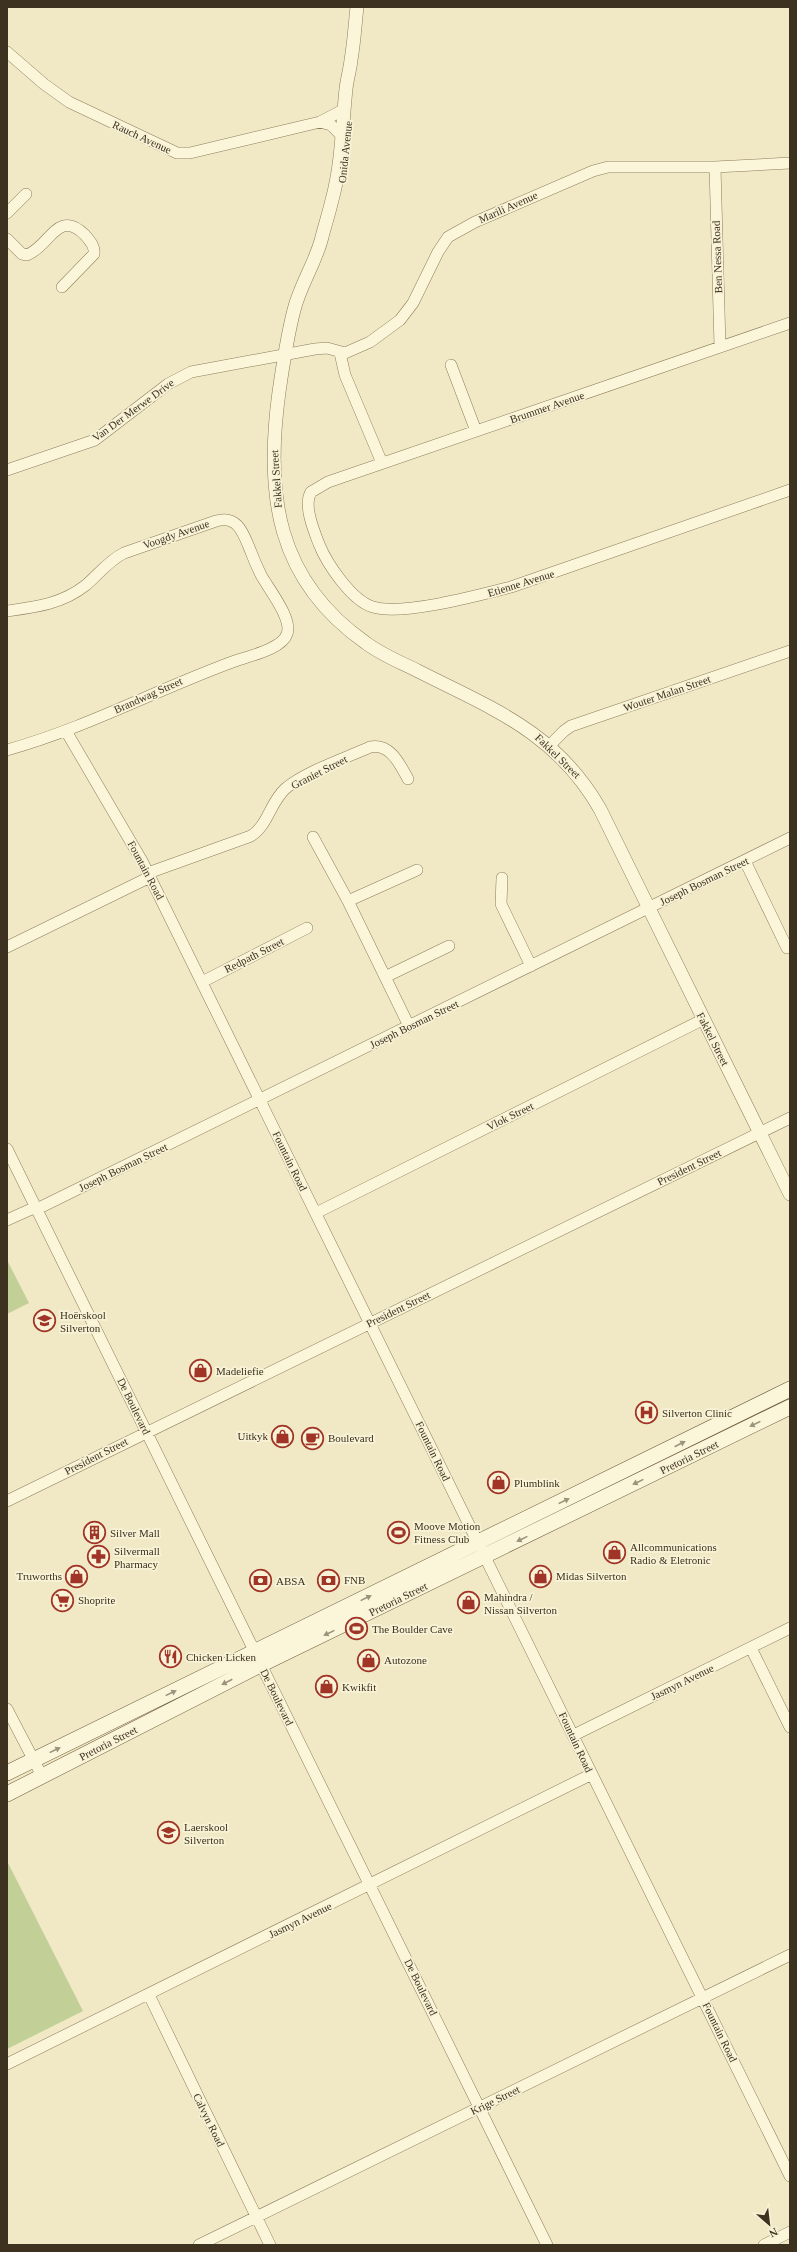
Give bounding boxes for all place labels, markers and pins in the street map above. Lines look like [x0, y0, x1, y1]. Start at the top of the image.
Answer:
school or university icon: Hoërskool Silverton [32, 1308, 58, 1334]
place label: Hoërskool Silverton [60, 1309, 106, 1334]
shop icon: Madeliefie [187, 1358, 213, 1384]
place label: Madeliefie [216, 1365, 264, 1377]
hospital icon: Silverton Clinic [634, 1400, 660, 1426]
place label: Silverton Clinic [662, 1407, 732, 1419]
shop icon: Uitkyk [270, 1423, 296, 1449]
cafe icon: Boulevard [300, 1425, 326, 1451]
place label: Uitkyk [237, 1430, 268, 1442]
place label: Boulevard [328, 1432, 374, 1444]
shop icon: Plumblink [485, 1470, 511, 1496]
place label: Plumblink [514, 1477, 560, 1489]
sports icon: Moove Motion Fitness Club [385, 1519, 411, 1545]
building icon: Silver Mall [81, 1520, 107, 1546]
place label: Moove Motion Fitness Club [414, 1520, 481, 1545]
place label: Silver Mall [110, 1527, 160, 1539]
shop icon: Allcommunications Radio & Eletronic [602, 1540, 628, 1566]
place label: Allcommunications Radio & Eletronic [630, 1541, 717, 1566]
pharmacy icon: Silvermall Pharmacy [86, 1544, 112, 1570]
place label: Silvermall Pharmacy [114, 1545, 160, 1570]
shop icon: Truworths [64, 1563, 90, 1589]
shop icon: Midas Silverton [528, 1563, 554, 1589]
bank icon: FNB [316, 1567, 342, 1593]
bank icon: ABSA [247, 1568, 273, 1594]
place label: Truworths [17, 1570, 62, 1582]
place label: Midas Silverton [556, 1570, 627, 1582]
place label: FNB [344, 1574, 365, 1586]
place label: ABSA [276, 1575, 305, 1587]
supermarket icon: Shoprite [50, 1587, 76, 1613]
shop icon: Mahindra / Nissan Silverton [456, 1590, 482, 1616]
place label: Mahindra / Nissan Silverton [484, 1591, 558, 1616]
place label: Shoprite [78, 1594, 115, 1606]
sports icon: The Boulder Cave [343, 1616, 369, 1642]
place label: The Boulder Cave [372, 1623, 453, 1635]
restaurant icon: Chicken Licken [158, 1644, 184, 1670]
shop icon: Autozone [356, 1647, 382, 1673]
place label: Chicken Licken [186, 1651, 256, 1663]
place label: Autozone [384, 1654, 427, 1666]
shop icon: Kwikfit [314, 1674, 340, 1700]
place label: Kwikfit [342, 1681, 376, 1693]
school or university icon: Laerskool Silverton [156, 1820, 182, 1846]
place label: Laerskool Silverton [184, 1821, 228, 1846]

